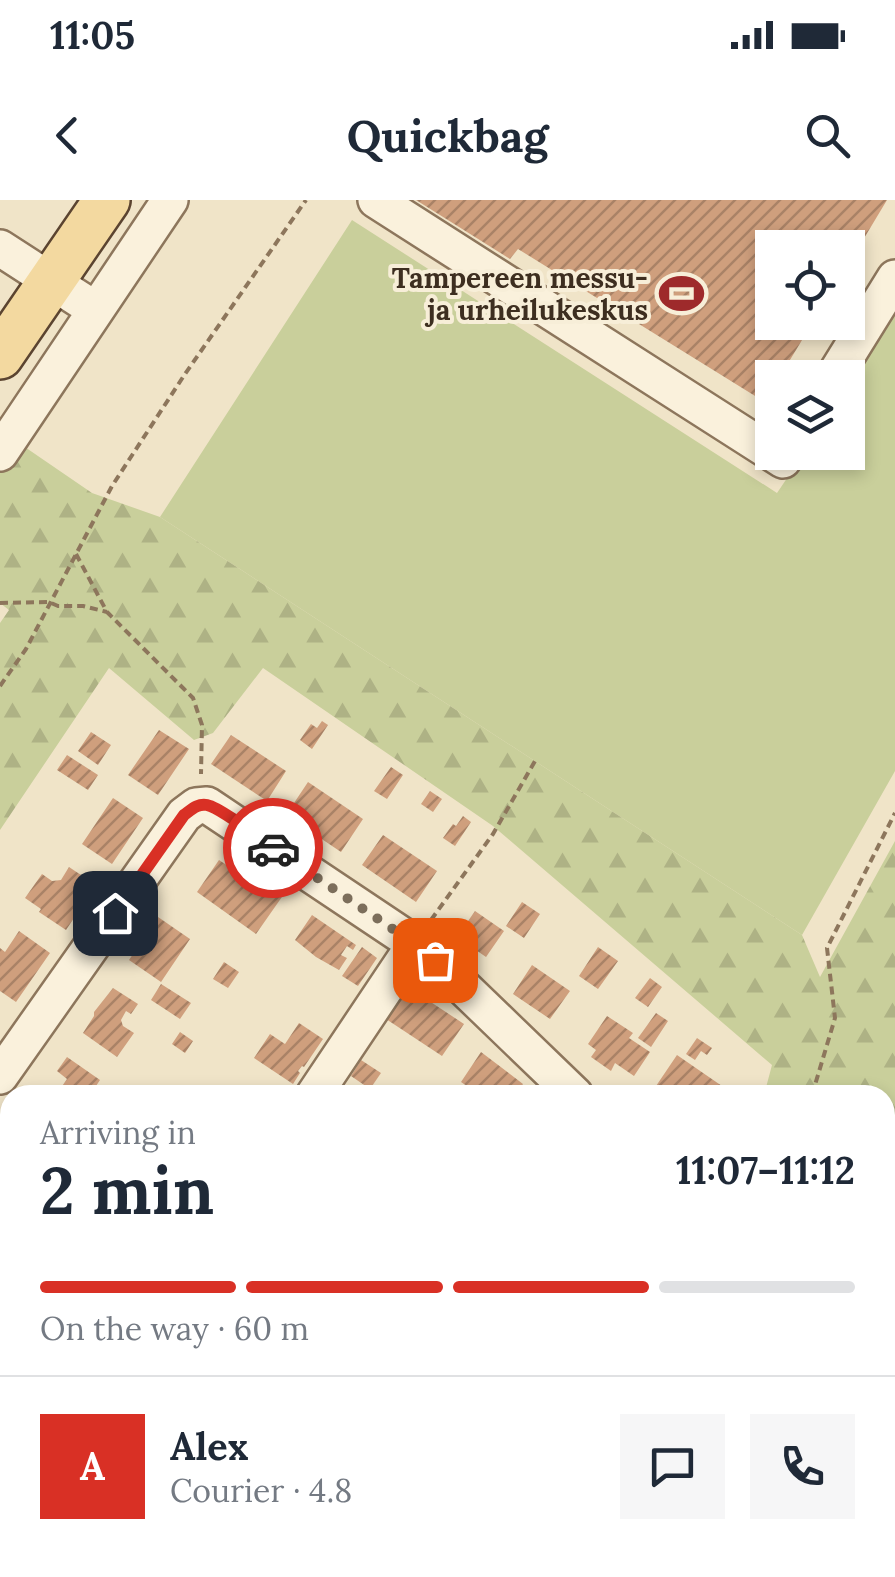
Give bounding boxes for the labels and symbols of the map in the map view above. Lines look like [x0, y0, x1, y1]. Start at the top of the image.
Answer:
place label: Tampereen messu- ja urheilukeskus [392, 260, 648, 328]
sports icon: Tampereen messu- ja urheilukeskus [657, 270, 705, 318]
courier [223, 798, 323, 898]
pin [73, 871, 158, 956]
pin [393, 918, 478, 1003]

